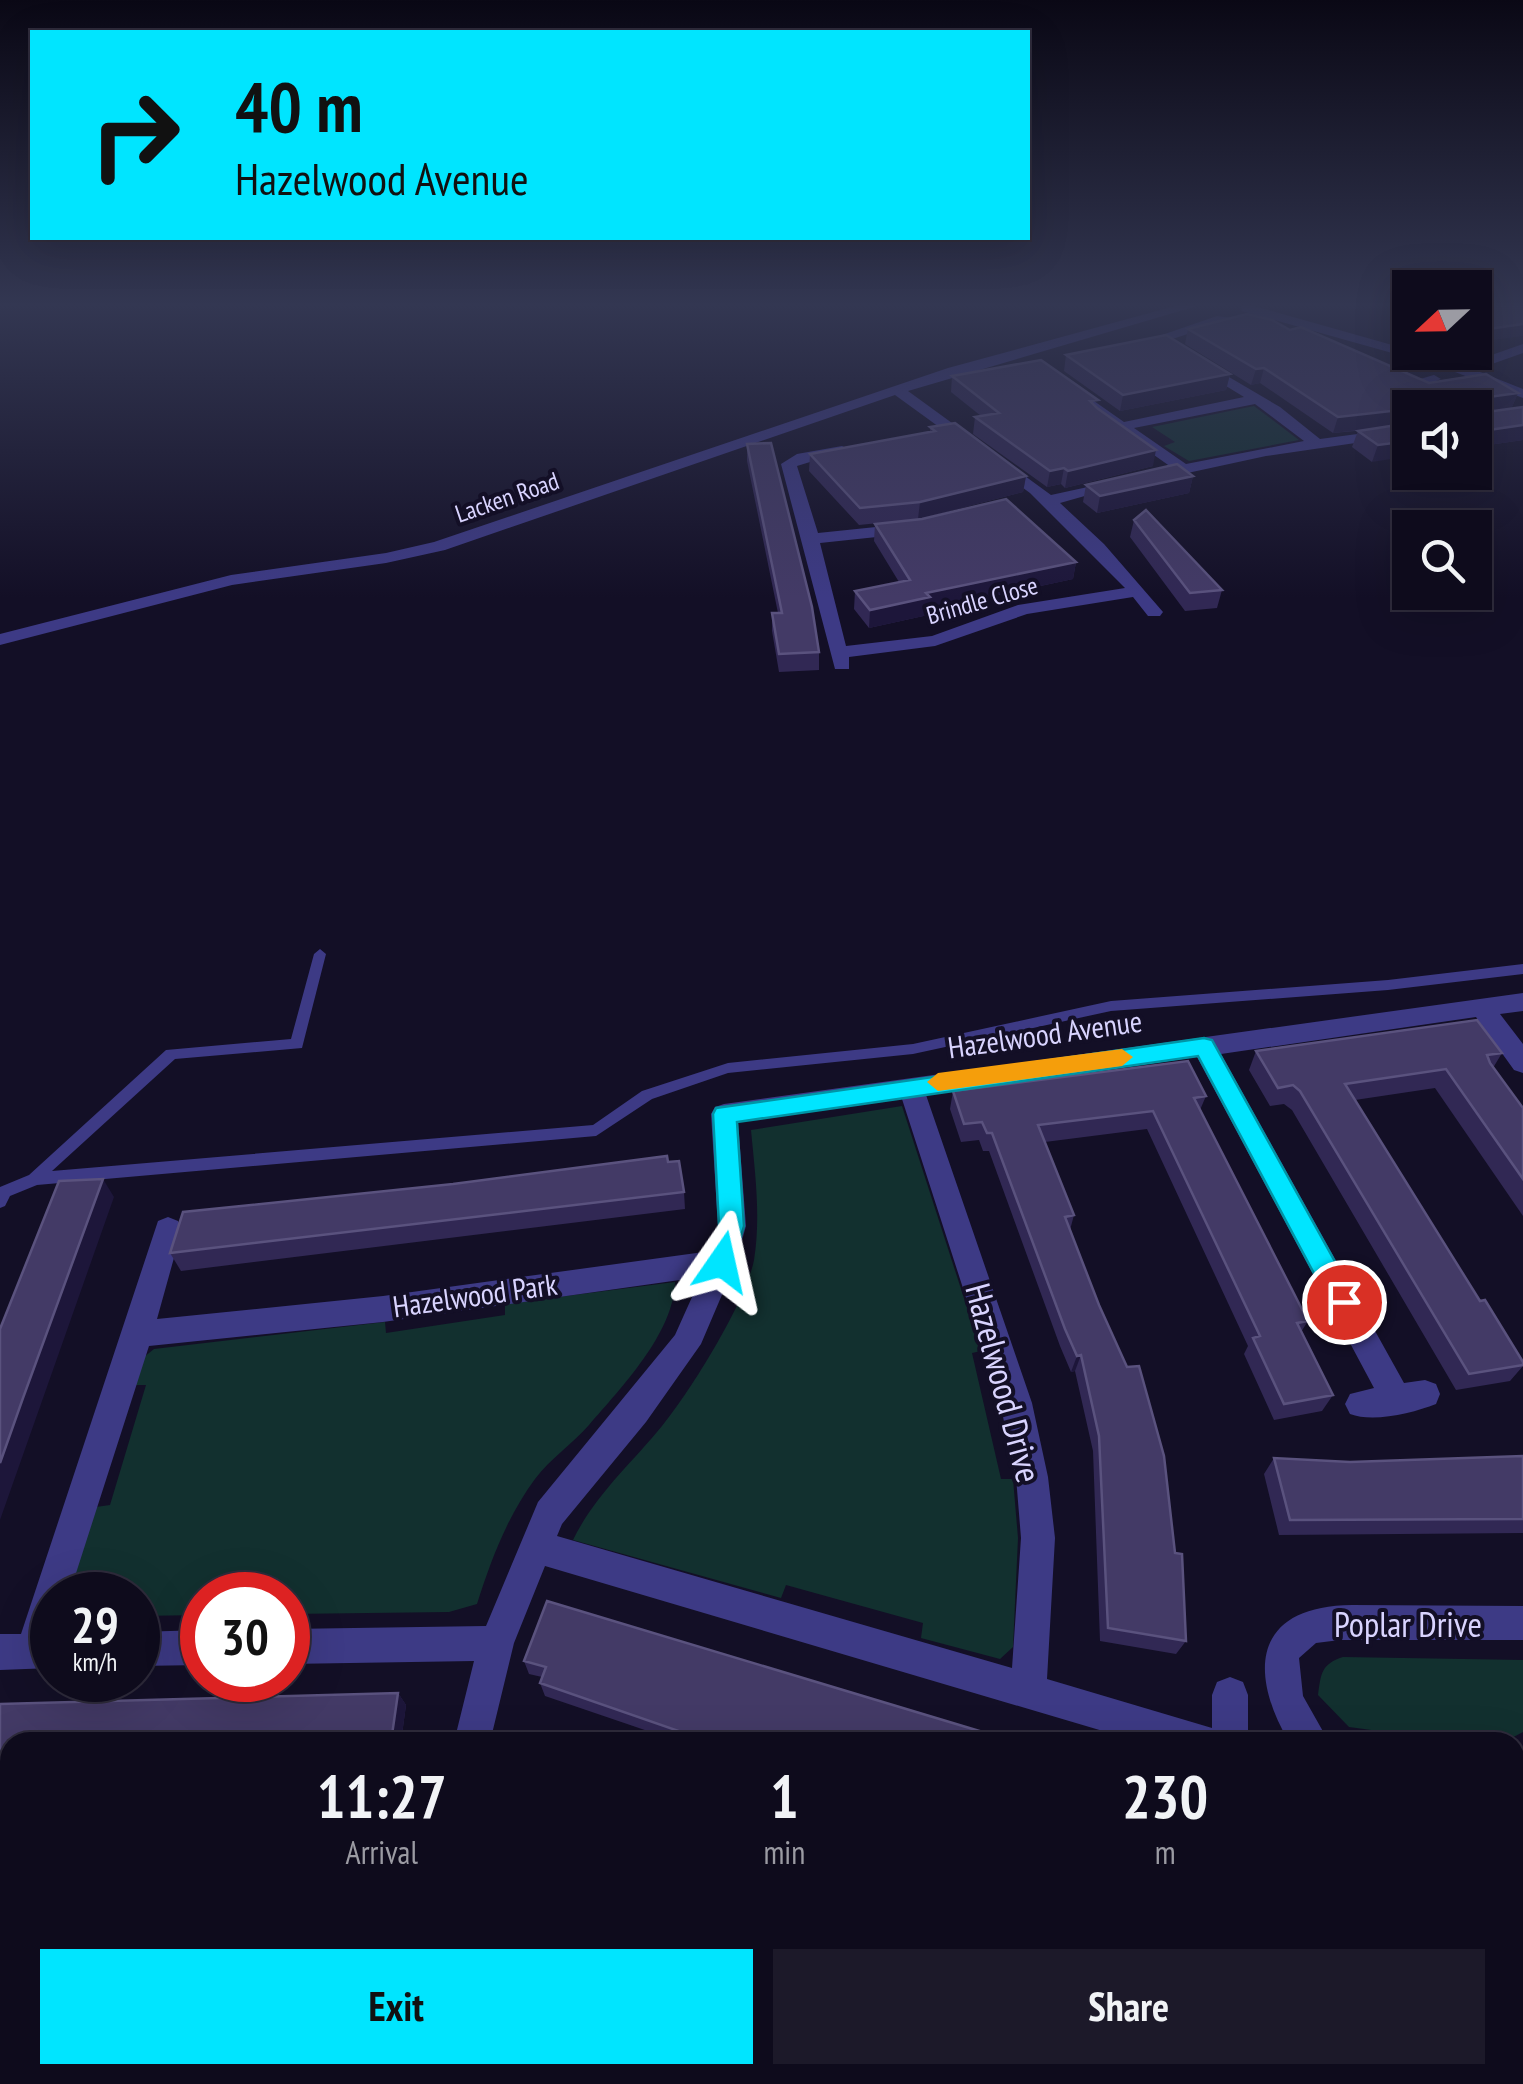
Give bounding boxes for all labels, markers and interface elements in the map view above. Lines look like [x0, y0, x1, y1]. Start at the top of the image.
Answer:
text: 40 m [235, 61, 363, 151]
icon: right [70, 70, 200, 200]
text: Hazelwood Avenue [235, 149, 529, 207]
north arrow [1392, 270, 1492, 370]
map controls [1392, 270, 1492, 610]
button: sound [1392, 390, 1492, 490]
street label: Lacken Road [451, 464, 563, 530]
button: search [1392, 510, 1492, 610]
street label: Brindle Close [923, 569, 1041, 631]
street label: Hazelwood Avenue [945, 1001, 1144, 1066]
position arrow [670, 1210, 774, 1314]
pin [1302, 1260, 1387, 1345]
street label: Hazelwood Park [390, 1264, 560, 1325]
icon: arrive [1317, 1275, 1372, 1330]
street label: Hazelwood Drive [955, 1278, 1053, 1487]
speed limit sign: 30 [180, 1572, 310, 1702]
text: 29 [71, 1592, 119, 1657]
street label: Poplar Drive [1334, 1601, 1482, 1647]
text: km/h [73, 1646, 117, 1678]
text: 11:27 [317, 1757, 447, 1835]
text: 1 [770, 1757, 799, 1835]
text: 230 [1122, 1757, 1208, 1835]
text: Arrival [346, 1831, 418, 1873]
text: min [763, 1831, 805, 1873]
text: m [1155, 1831, 1176, 1873]
button: Exit [40, 1949, 753, 2064]
button: Share [773, 1949, 1485, 2064]

